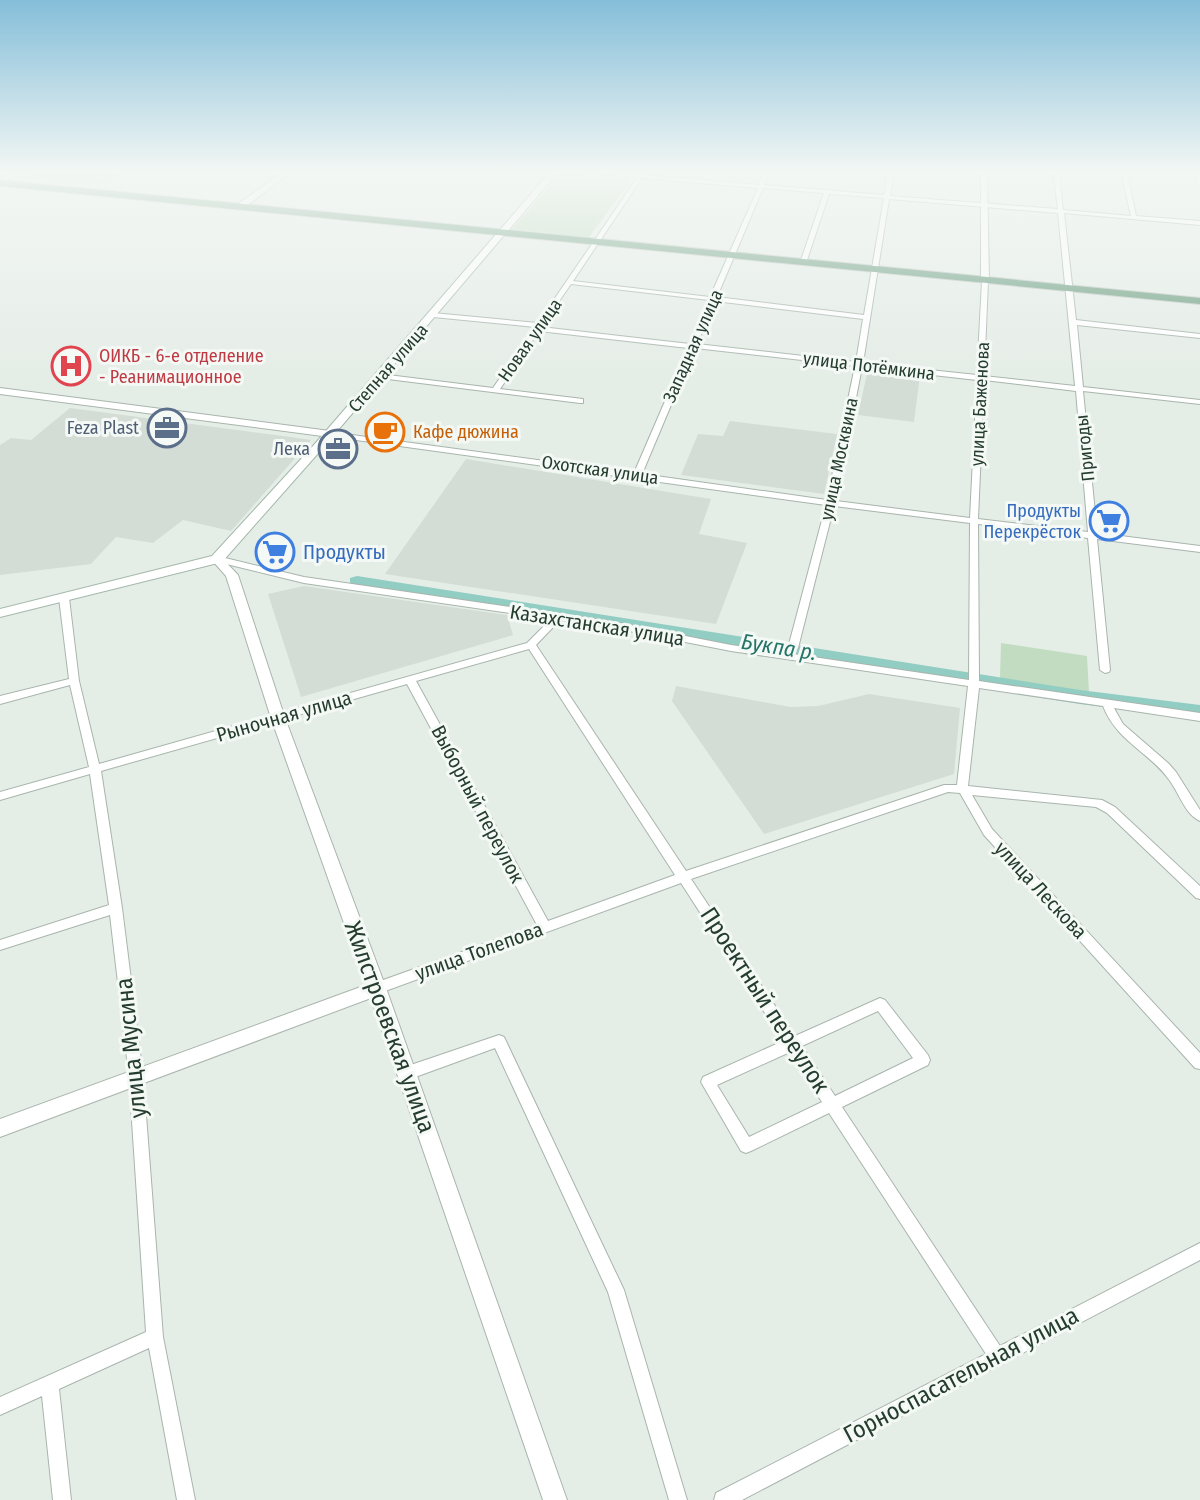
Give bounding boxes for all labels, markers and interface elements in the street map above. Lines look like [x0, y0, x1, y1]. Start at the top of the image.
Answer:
street label: Западная улица [658, 286, 728, 406]
street label: Новая улица [493, 294, 567, 386]
street label: Степная улица [344, 319, 433, 417]
street label: улица Баженова [966, 341, 994, 467]
hospital icon: ОИКБ - 6-е отделение - Реанимационное [50, 345, 92, 387]
place label: ОИКБ - 6-е отделение - Реанимационное [99, 345, 264, 388]
street label: улица Потёмкина [802, 347, 936, 385]
street label: улица Москвина [815, 395, 863, 522]
office icon: Feza Plast [146, 407, 188, 449]
cafe icon: Кафе дюжина [364, 411, 406, 453]
street label: Пригоды [1071, 414, 1099, 482]
place label: Feza Plast [67, 417, 139, 439]
place label: Кафе дюжина [413, 421, 519, 443]
office icon: Лека [317, 428, 359, 470]
place label: Лека [274, 438, 310, 460]
street label: Охотская улица [540, 451, 660, 489]
place label: Продукты Перекрёсток [983, 500, 1082, 543]
supermarket icon: Продукты Перекрёсток [1088, 500, 1130, 542]
supermarket icon: Продукты [254, 531, 296, 573]
place label: Продукты [303, 540, 386, 564]
street label: Казахстанская улица [508, 599, 686, 651]
water label: Букпа р. [739, 628, 819, 666]
street label: Рыночная улица [214, 685, 354, 747]
street label: Выборный переулок [426, 721, 530, 887]
street label: улица Лескова [990, 836, 1092, 944]
street label: Проектный переулок [695, 902, 836, 1099]
street label: Жилстроевская улица [339, 917, 441, 1137]
street label: улица Толепова [412, 917, 546, 985]
street label: улица Мусина [110, 976, 152, 1120]
street label: Горноспасательная улица [839, 1301, 1083, 1449]

